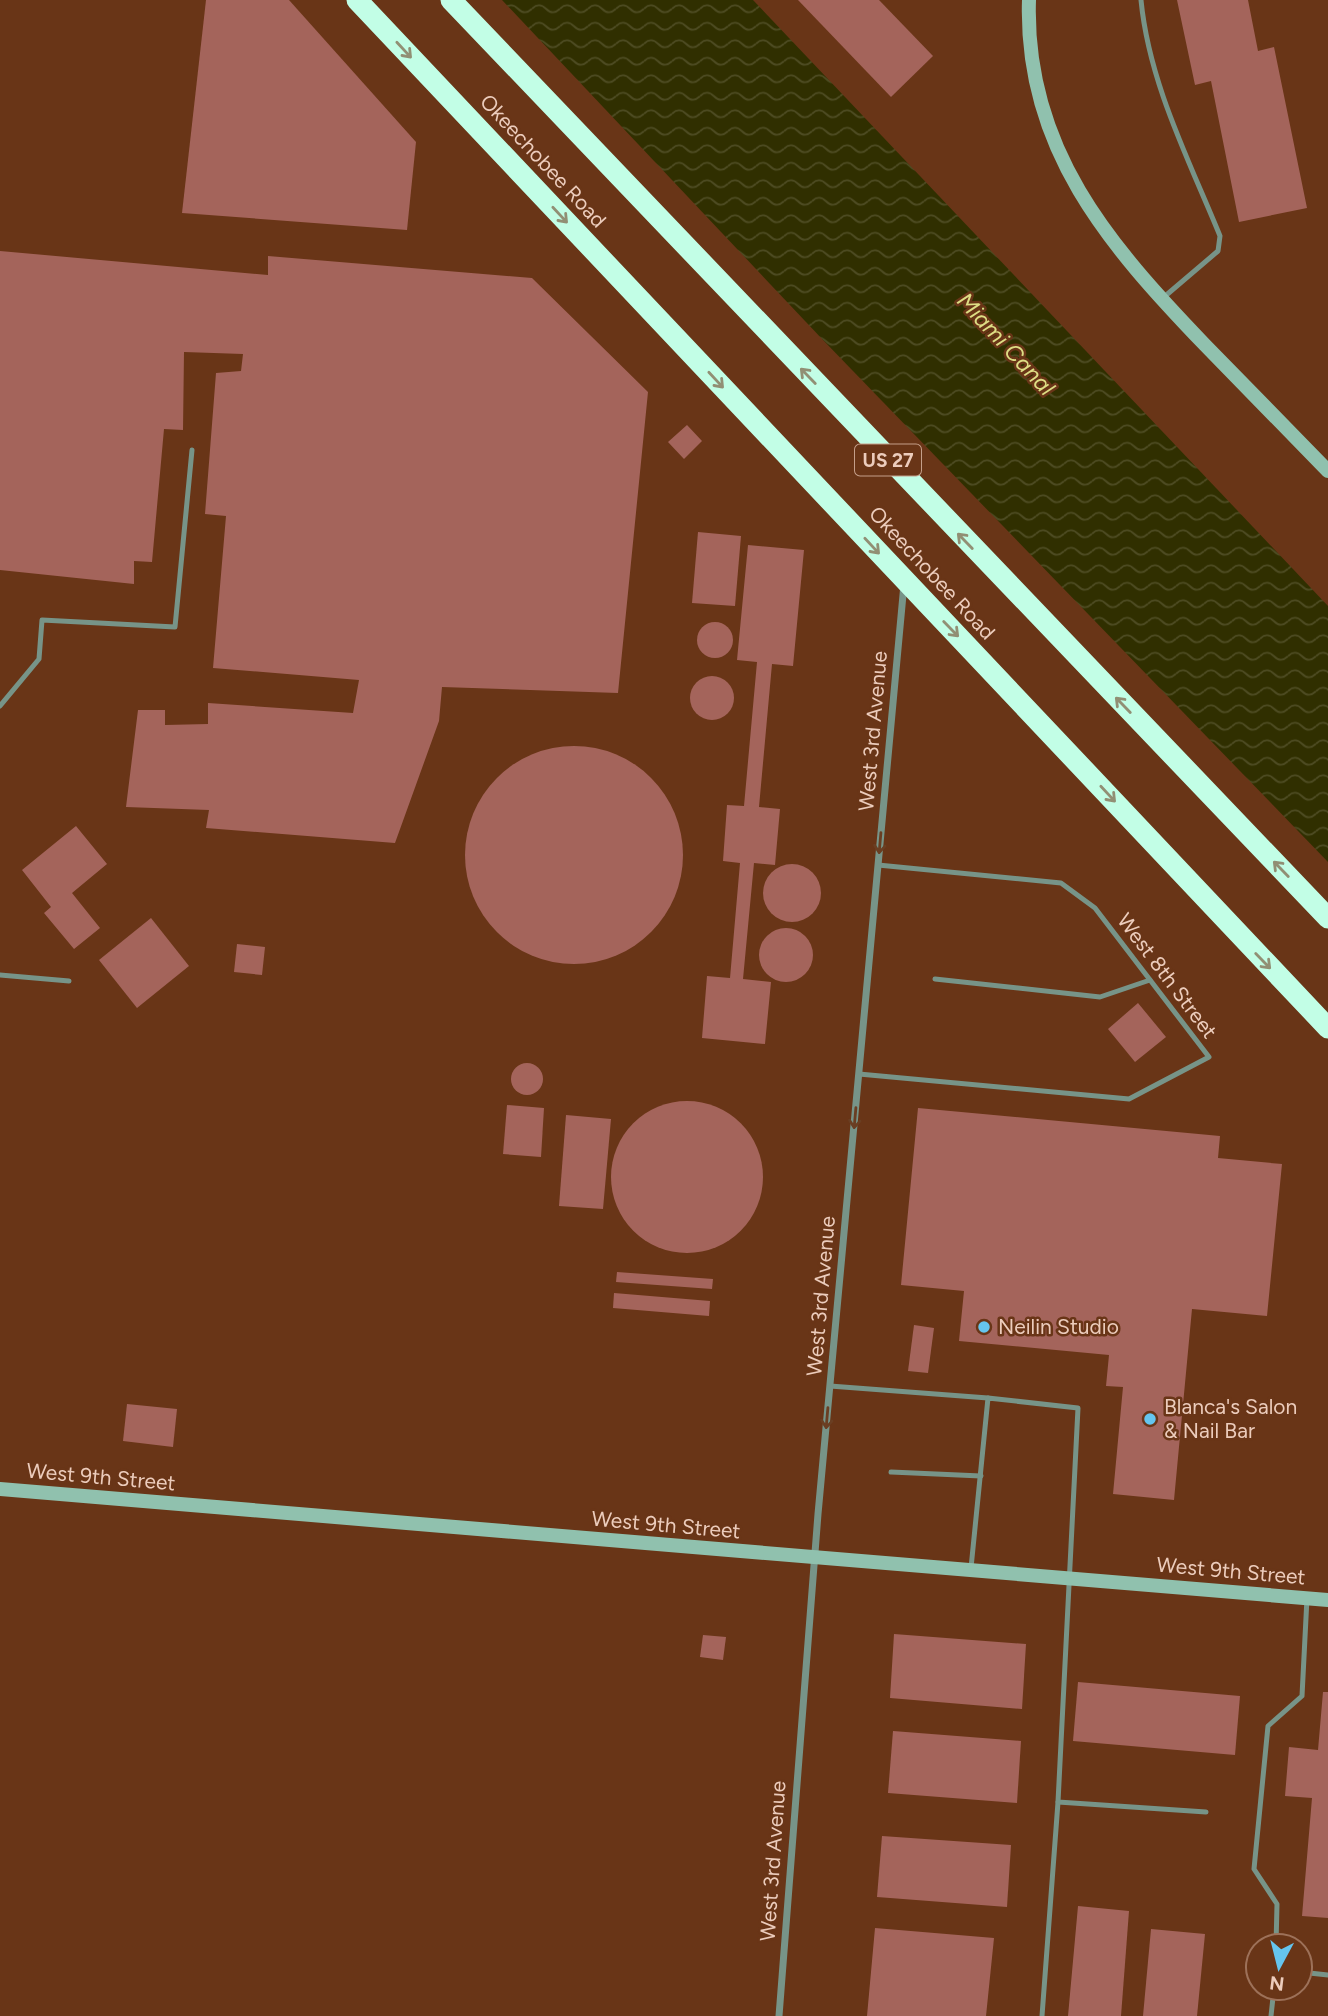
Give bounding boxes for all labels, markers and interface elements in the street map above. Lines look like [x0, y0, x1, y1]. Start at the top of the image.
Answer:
one-way arrow [395, 41, 412, 58]
street label: Okeechobee Road [475, 89, 612, 233]
one-way arrow [551, 206, 568, 223]
water label: Miami Canal [951, 287, 1061, 402]
one-way arrow [800, 368, 817, 385]
one-way arrow [708, 371, 724, 389]
road number: US 27 [855, 444, 921, 475]
street label: Okeechobee Road [864, 501, 1001, 645]
one-way arrow [957, 533, 974, 550]
one-way arrow [864, 537, 881, 554]
one-way arrow [943, 620, 960, 637]
street label: West 3rd Avenue [853, 650, 892, 812]
one-way arrow [1114, 697, 1131, 714]
one-way arrow [1100, 785, 1116, 803]
one-way arrow [873, 831, 886, 854]
one-way arrow [1272, 861, 1289, 878]
street label: West 8th Street [1112, 908, 1223, 1043]
one-way arrow [1254, 952, 1271, 969]
one-way arrow [848, 1106, 861, 1129]
street label: West 3rd Avenue [801, 1215, 840, 1377]
place label: Neilin Studio [998, 1314, 1119, 1339]
marker: Neilin Studio [976, 1319, 992, 1335]
place label: Blanca's Salon & Nail Bar [1164, 1394, 1297, 1443]
one-way arrow [820, 1406, 833, 1429]
marker: Blanca's Salon & Nail Bar [1142, 1411, 1158, 1427]
street label: West 9th Street [26, 1458, 177, 1495]
street label: West 9th Street [591, 1506, 742, 1543]
street label: West 9th Street [1156, 1552, 1307, 1589]
street label: West 3rd Avenue [754, 1780, 791, 1942]
north arrow [1244, 1932, 1314, 2002]
text: N [1268, 1971, 1286, 1996]

